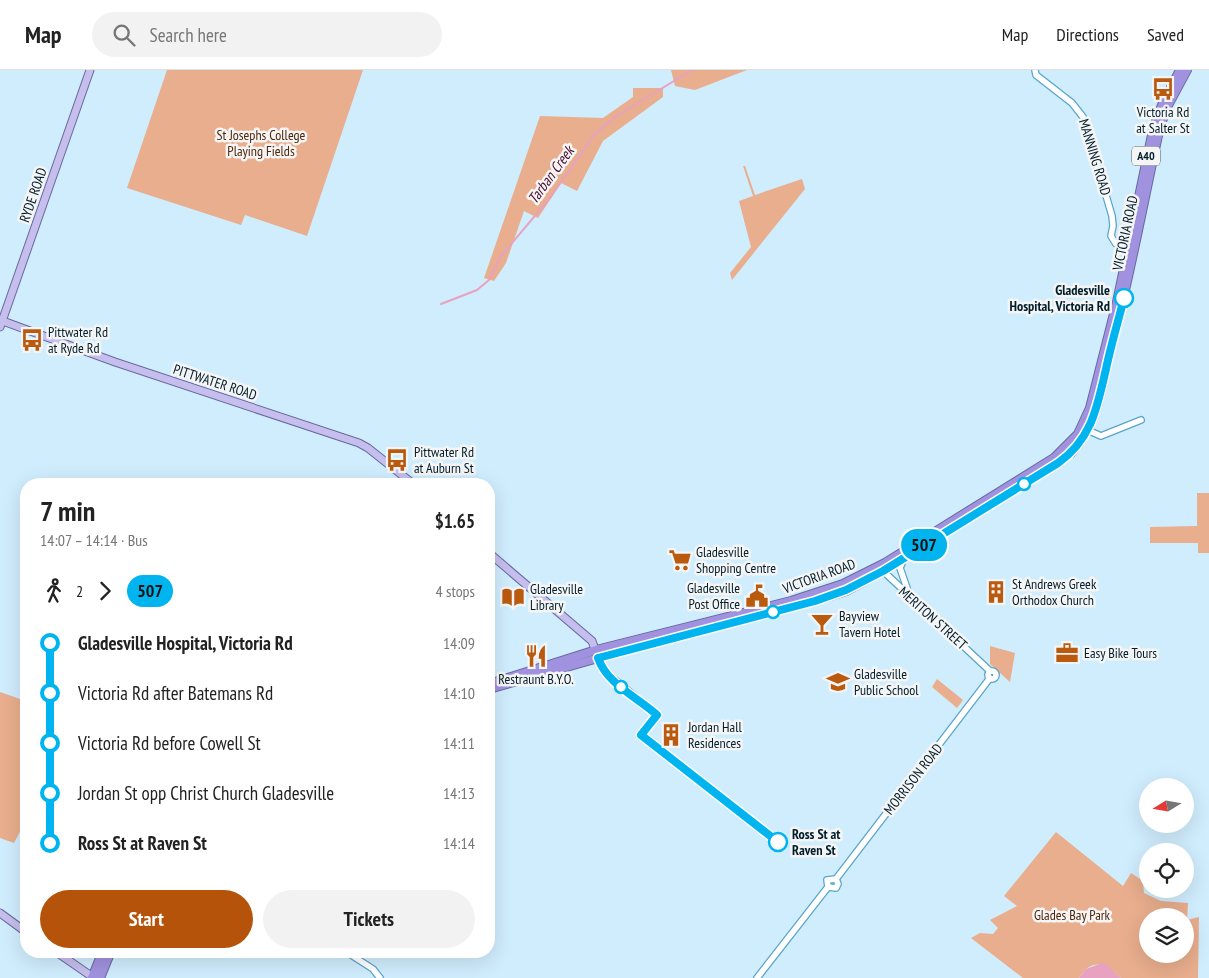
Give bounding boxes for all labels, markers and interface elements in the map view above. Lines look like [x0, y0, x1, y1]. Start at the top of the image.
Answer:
search box [92, 12, 442, 57]
text: Map [25, 19, 62, 50]
icon: search [110, 21, 138, 49]
text: Search here [150, 23, 227, 47]
text: Map [1002, 23, 1028, 46]
text: Directions [1056, 23, 1119, 46]
text: Saved [1147, 23, 1184, 46]
bus stop icon: Victoria Rd at Salter St [1150, 76, 1176, 102]
place label: Victoria Rd at Salter St [1136, 103, 1190, 137]
street label: MANNING ROAD [1075, 117, 1115, 197]
park label: St Josephs College Playing Fields [217, 126, 306, 160]
water label: Tarban Creek [523, 140, 579, 207]
road number: A40 [1132, 146, 1160, 165]
street label: RYDE ROAD [15, 165, 51, 225]
street label: VICTORIA ROAD [1108, 194, 1142, 273]
place label: Gladesville Hospital, Victoria Rd [1009, 281, 1110, 315]
marker: Gladesville Hospital, Victoria Rd [1114, 288, 1134, 308]
place label: Pittwater Rd at Ryde Rd [48, 323, 108, 357]
bus stop icon: Pittwater Rd at Ryde Rd [19, 327, 45, 353]
street label: PITTWATER ROAD [171, 360, 259, 404]
place label: Pittwater Rd at Auburn St [414, 443, 474, 477]
bus stop icon: Pittwater Rd at Auburn St [384, 447, 410, 473]
unlabelled marker [1017, 477, 1031, 491]
text: 7 min [40, 492, 95, 529]
text: $1.65 [435, 509, 475, 533]
line badge: 507 [895, 529, 953, 561]
text: 14:07 – 14:14 · Bus [40, 530, 148, 550]
text: 507 [911, 533, 937, 556]
place label: Gladesville Shopping Centre [696, 543, 776, 577]
supermarket icon: Gladesville Shopping Centre [667, 547, 693, 573]
street label: VICTORIA ROAD [779, 555, 858, 598]
place label: St Andrews Greek Orthodox Church [1012, 575, 1097, 609]
icon: walk [40, 577, 68, 605]
icon: forward [91, 577, 119, 605]
text: 507 [137, 579, 163, 602]
place label: Gladesville Post Office [687, 579, 740, 613]
building icon: St Andrews Greek Orthodox Church [983, 579, 1009, 605]
place label: Gladesville Library [530, 580, 583, 614]
text: 2 [76, 581, 83, 601]
text: 4 stops [435, 581, 475, 601]
public building icon: Gladesville Post Office [744, 583, 770, 609]
street label: MERITON STREET [895, 583, 972, 654]
library icon: Gladesville Library [500, 584, 526, 610]
unlabelled marker [766, 605, 780, 619]
place label: Bayview Tavern Hotel [839, 607, 901, 641]
bar icon: Bayview Tavern Hotel [809, 611, 835, 637]
text: Gladesville Hospital, Victoria Rd [78, 631, 293, 655]
text: 14:09 [443, 633, 475, 653]
office icon: Easy Bike Tours [1054, 640, 1080, 666]
restaurant icon: Restraunt B.Y.O. [523, 643, 549, 669]
place label: Easy Bike Tours [1084, 644, 1157, 662]
place label: Gladesville Public School [854, 665, 919, 699]
school or university icon: Gladesville Public School [825, 669, 851, 695]
place label: Restraunt B.Y.O. [498, 670, 574, 688]
unlabelled marker [614, 680, 628, 694]
text: Victoria Rd after Batemans Rd [78, 681, 273, 705]
text: 14:10 [443, 683, 475, 703]
place label: Jordan Hall Residences [687, 718, 742, 752]
building icon: Jordan Hall Residences [658, 722, 684, 748]
text: Victoria Rd before Cowell St [78, 731, 261, 755]
text: 14:11 [443, 733, 475, 753]
street label: MORRISON ROAD [880, 740, 946, 818]
north arrow [1139, 778, 1194, 832]
map controls [1139, 778, 1194, 963]
text: Jordan St opp Christ Church Gladesville [78, 781, 334, 805]
text: 14:13 [443, 783, 475, 803]
place label: Ross St at Raven St [792, 825, 840, 859]
text: Ross St at Raven St [78, 831, 207, 855]
marker: Ross St at Raven St [768, 832, 788, 852]
text: 14:14 [443, 833, 475, 853]
button: locate [1139, 843, 1194, 898]
button: Start [40, 890, 253, 948]
button: Tickets [263, 890, 475, 948]
park label: Glades Bay Park [1034, 906, 1111, 924]
button: layers [1139, 908, 1194, 963]

